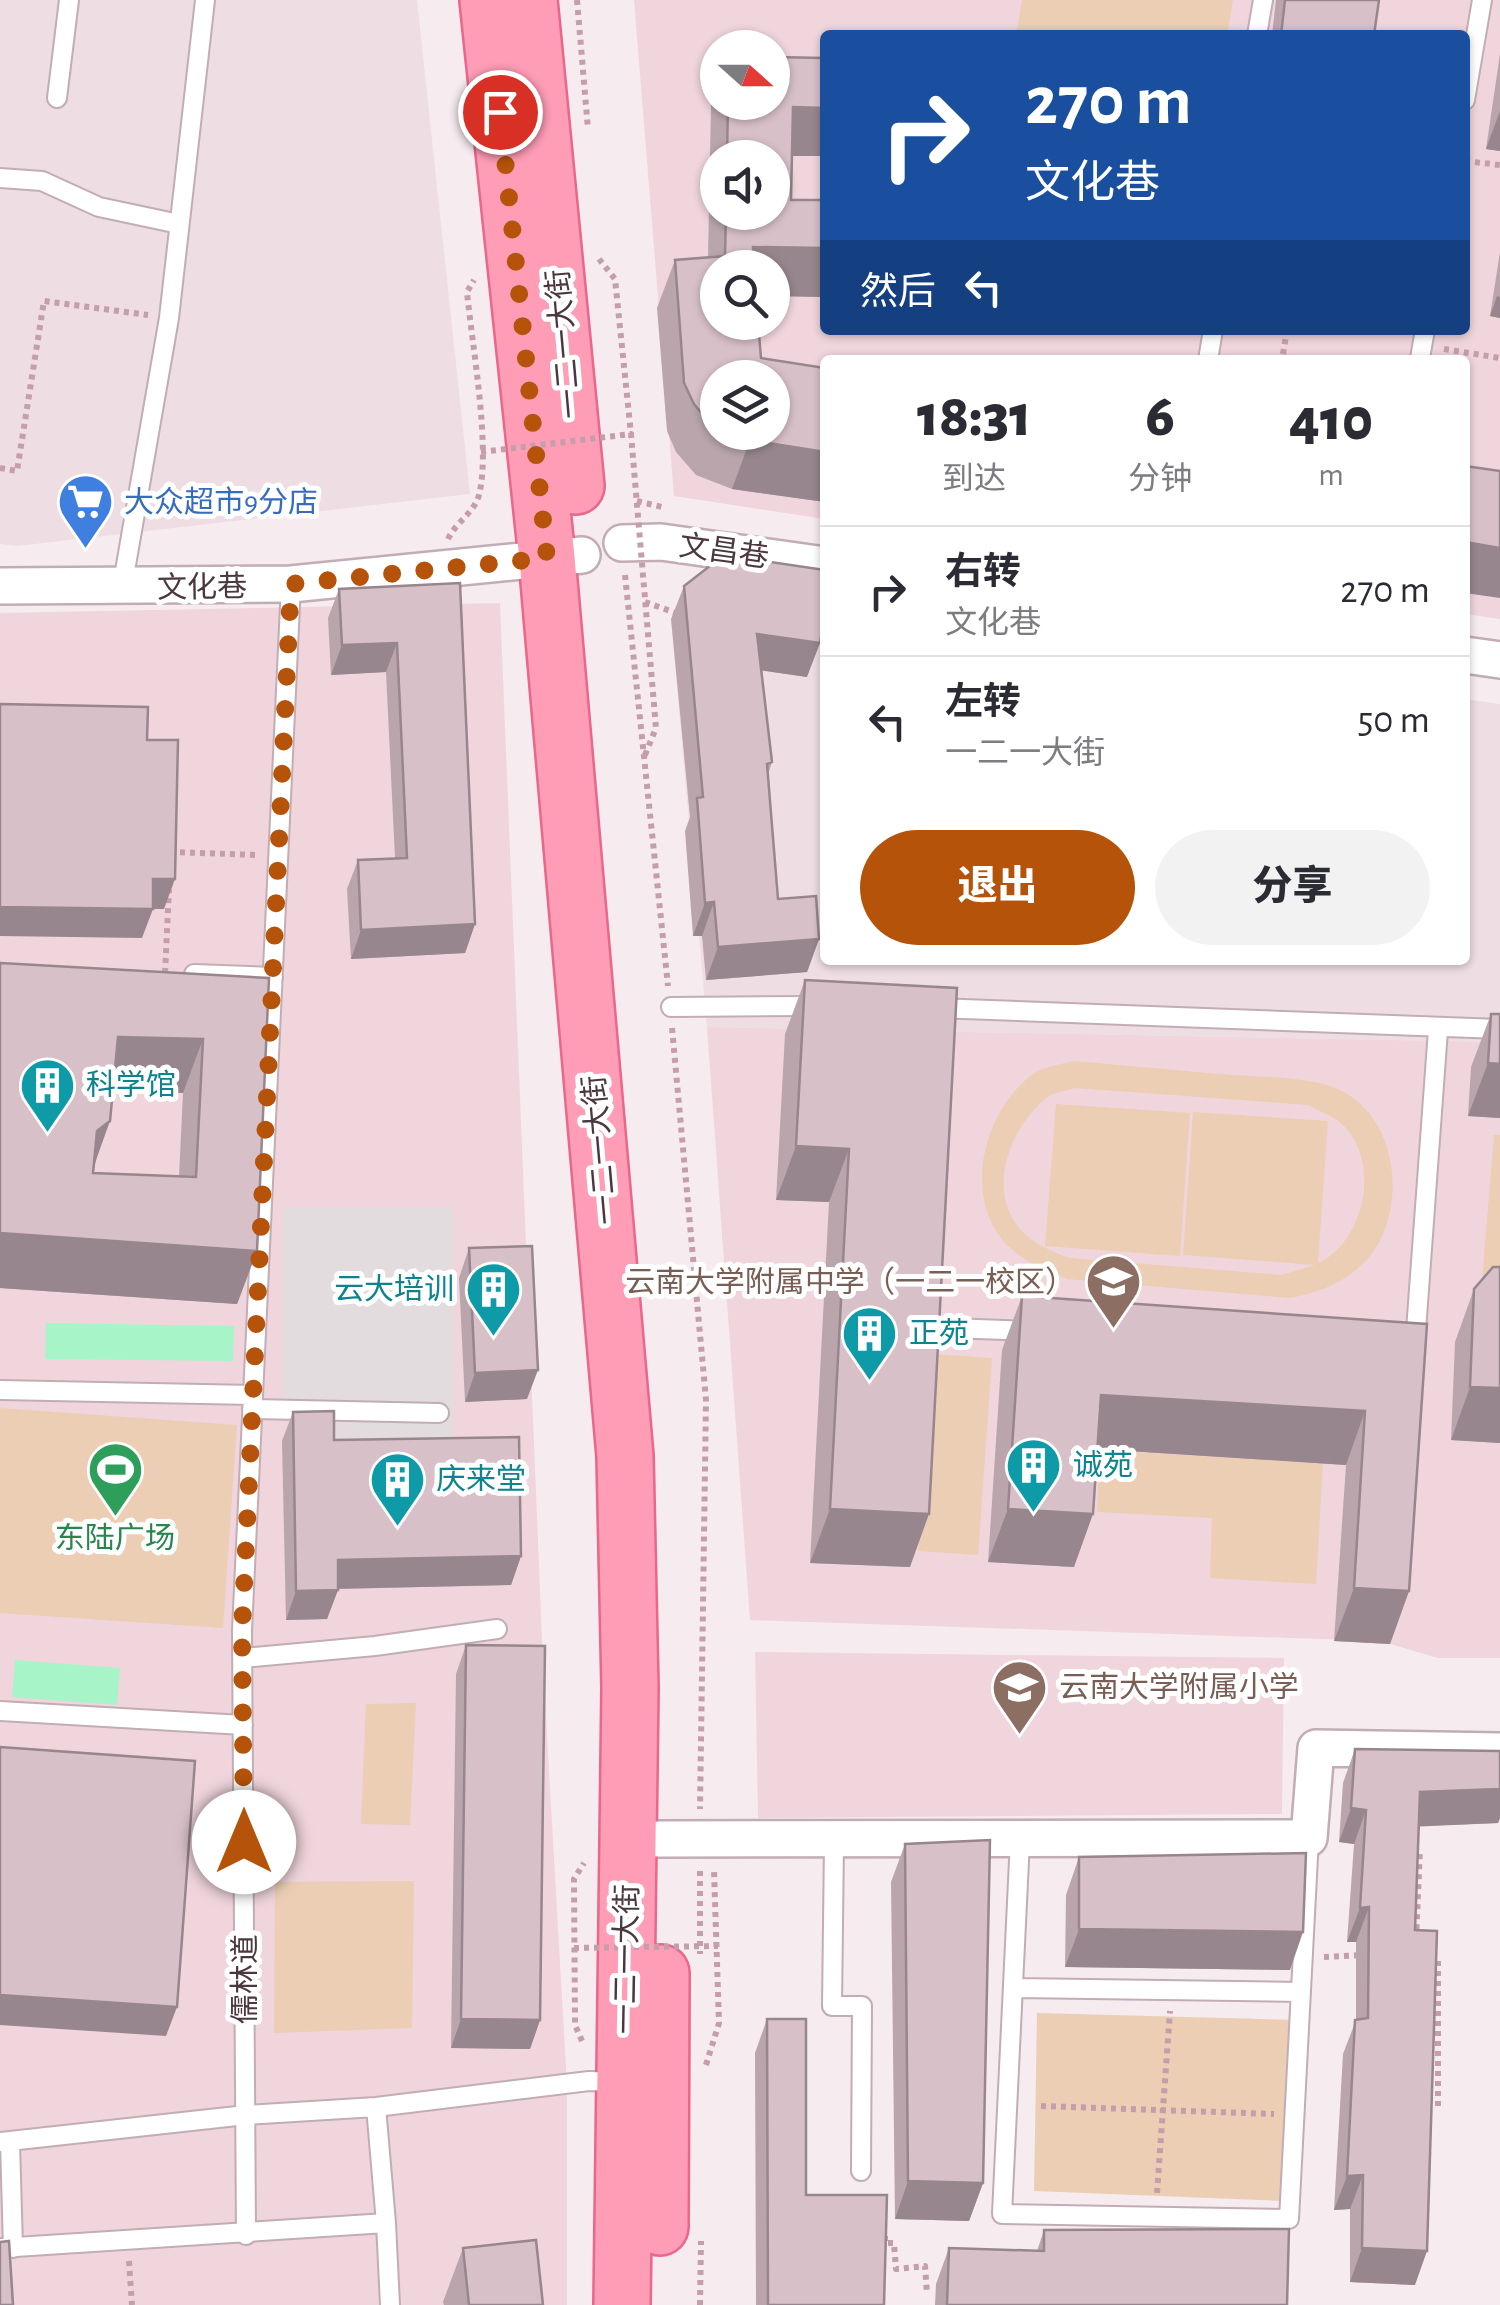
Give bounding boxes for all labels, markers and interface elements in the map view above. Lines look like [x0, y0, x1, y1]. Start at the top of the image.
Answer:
north arrow [700, 30, 790, 120]
map controls [700, 30, 790, 450]
text: 270 m [1025, 67, 1192, 137]
pin [458, 70, 543, 155]
icon: right [860, 70, 990, 200]
icon: arrive [473, 85, 528, 140]
button: sound [700, 140, 790, 230]
text: 文化巷 [1025, 161, 1160, 206]
button: search [700, 250, 790, 340]
icon: left [956, 260, 1011, 315]
street label: 一二一大街 [543, 268, 586, 420]
text: 然后 [860, 274, 936, 312]
button: layers [700, 360, 790, 450]
text: 18:31 [917, 387, 1031, 447]
text: 6 [1145, 387, 1175, 447]
text: 410 [1289, 391, 1373, 451]
text: m [1318, 459, 1344, 491]
text: 到达 [942, 463, 1006, 495]
text: 分钟 [1128, 463, 1192, 495]
supermarket icon: 大众超市9分店 [55, 472, 115, 551]
place label: 大众超市9分店 [124, 486, 318, 518]
street label: 文昌巷 [677, 529, 771, 573]
text: 右转 [945, 554, 1021, 592]
icon: right [860, 564, 915, 619]
street label: 文化巷 [157, 570, 247, 604]
text: 270 m [1340, 572, 1430, 610]
text: 文化巷 [945, 607, 1041, 639]
text: 左转 [945, 684, 1021, 722]
icon: left [860, 694, 915, 749]
text: 50 m [1357, 702, 1430, 740]
text: 一二一大街 [945, 737, 1105, 769]
button: 退出 [860, 830, 1135, 945]
button: 分享 [1155, 830, 1430, 945]
building icon: 科学馆 [17, 1055, 77, 1134]
place label: 科学馆 [86, 1069, 176, 1101]
street label: 一二一大街 [579, 1074, 622, 1226]
school or university icon: 云南大学附属中学（一二一校区） [1084, 1252, 1144, 1331]
building icon: 云大培训 [463, 1259, 523, 1338]
place label: 云南大学附属中学（一二一校区） [625, 1266, 1075, 1298]
place label: 云大培训 [334, 1273, 454, 1305]
building icon: 正苑 [840, 1303, 900, 1382]
place label: 正苑 [909, 1318, 969, 1349]
building icon: 诚苑 [1004, 1435, 1064, 1514]
sports icon: 东陆广场 [85, 1440, 145, 1519]
building icon: 庆来堂 [367, 1449, 427, 1528]
place label: 诚苑 [1073, 1449, 1133, 1481]
place label: 庆来堂 [436, 1463, 526, 1495]
place label: 东陆广场 [55, 1522, 175, 1554]
school or university icon: 云南大学附属小学 [990, 1657, 1050, 1736]
place label: 云南大学附属小学 [1059, 1671, 1299, 1703]
position arrow [192, 1790, 296, 1894]
street label: 一二一大街 [610, 1884, 643, 2034]
street label: 儒林道 [229, 1934, 261, 2024]

